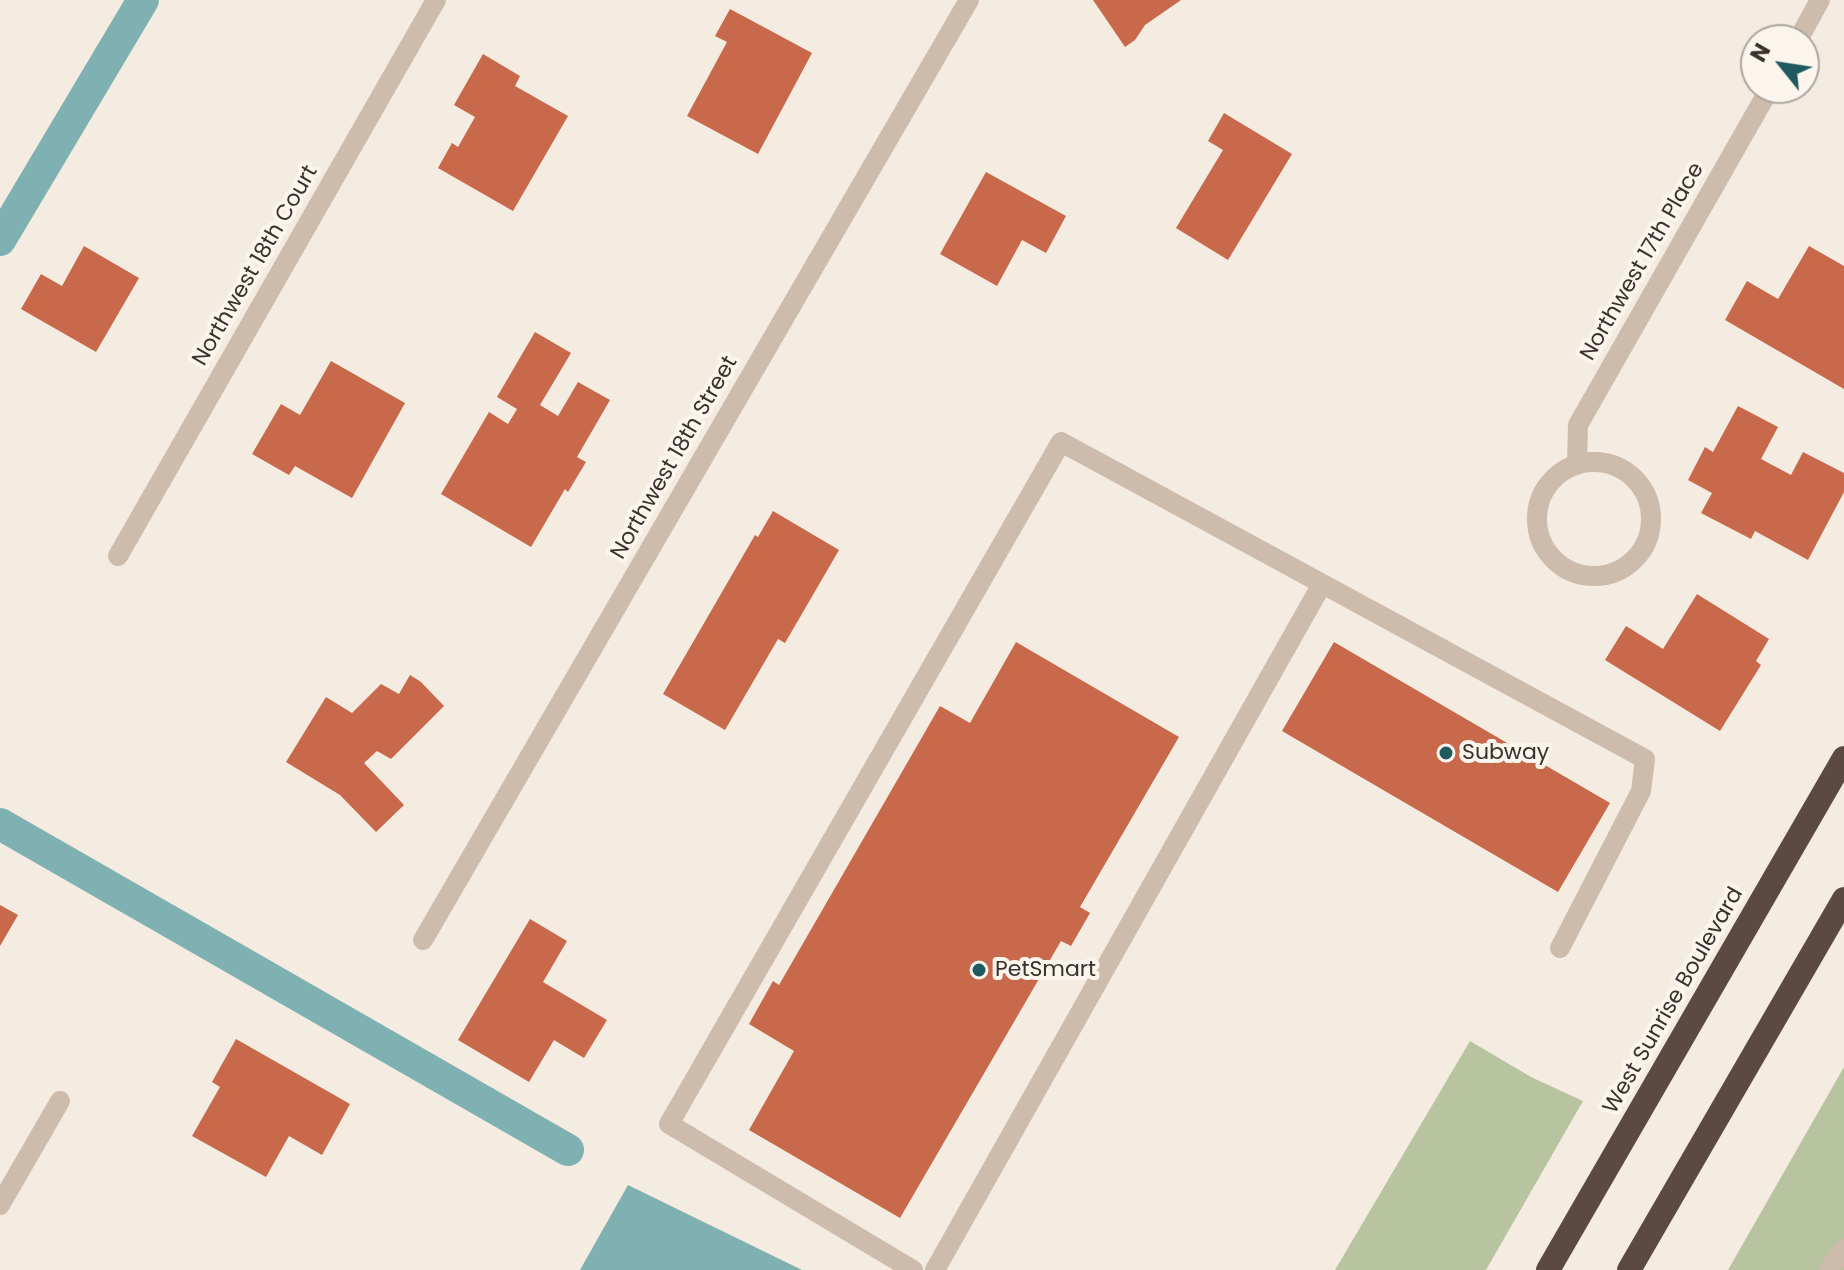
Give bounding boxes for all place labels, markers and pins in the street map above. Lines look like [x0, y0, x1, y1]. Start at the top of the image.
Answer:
place label: Subway [1462, 740, 1549, 766]
marker: Subway [1437, 744, 1455, 762]
place label: PetSmart [995, 957, 1096, 983]
marker: PetSmart [970, 961, 988, 979]

